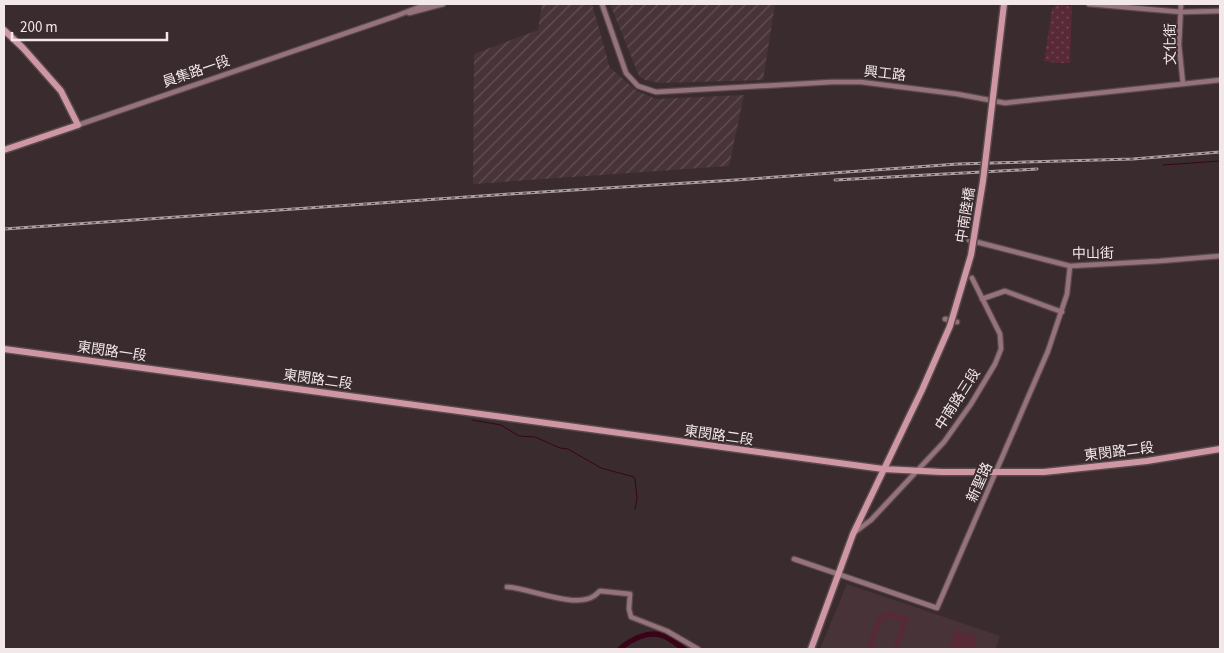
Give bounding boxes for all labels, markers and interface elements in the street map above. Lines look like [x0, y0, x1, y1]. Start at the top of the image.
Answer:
scale bar [12, 10, 168, 42]
text: 200 m [20, 17, 58, 38]
street label: 文化街 [1161, 23, 1181, 65]
street label: 員集路一段 [160, 51, 233, 93]
street label: 興工路 [863, 62, 907, 86]
street label: 中南陸橋 [952, 186, 980, 244]
street label: 中山街 [1072, 244, 1114, 264]
street label: 東閔路一段 [76, 337, 148, 367]
street label: 東閔路二段 [282, 365, 354, 395]
street label: 中南路三段 [930, 365, 985, 434]
street label: 東閔路二段 [683, 421, 755, 451]
street label: 東閔路二段 [1083, 438, 1155, 466]
street label: 新聖路 [962, 459, 998, 506]

